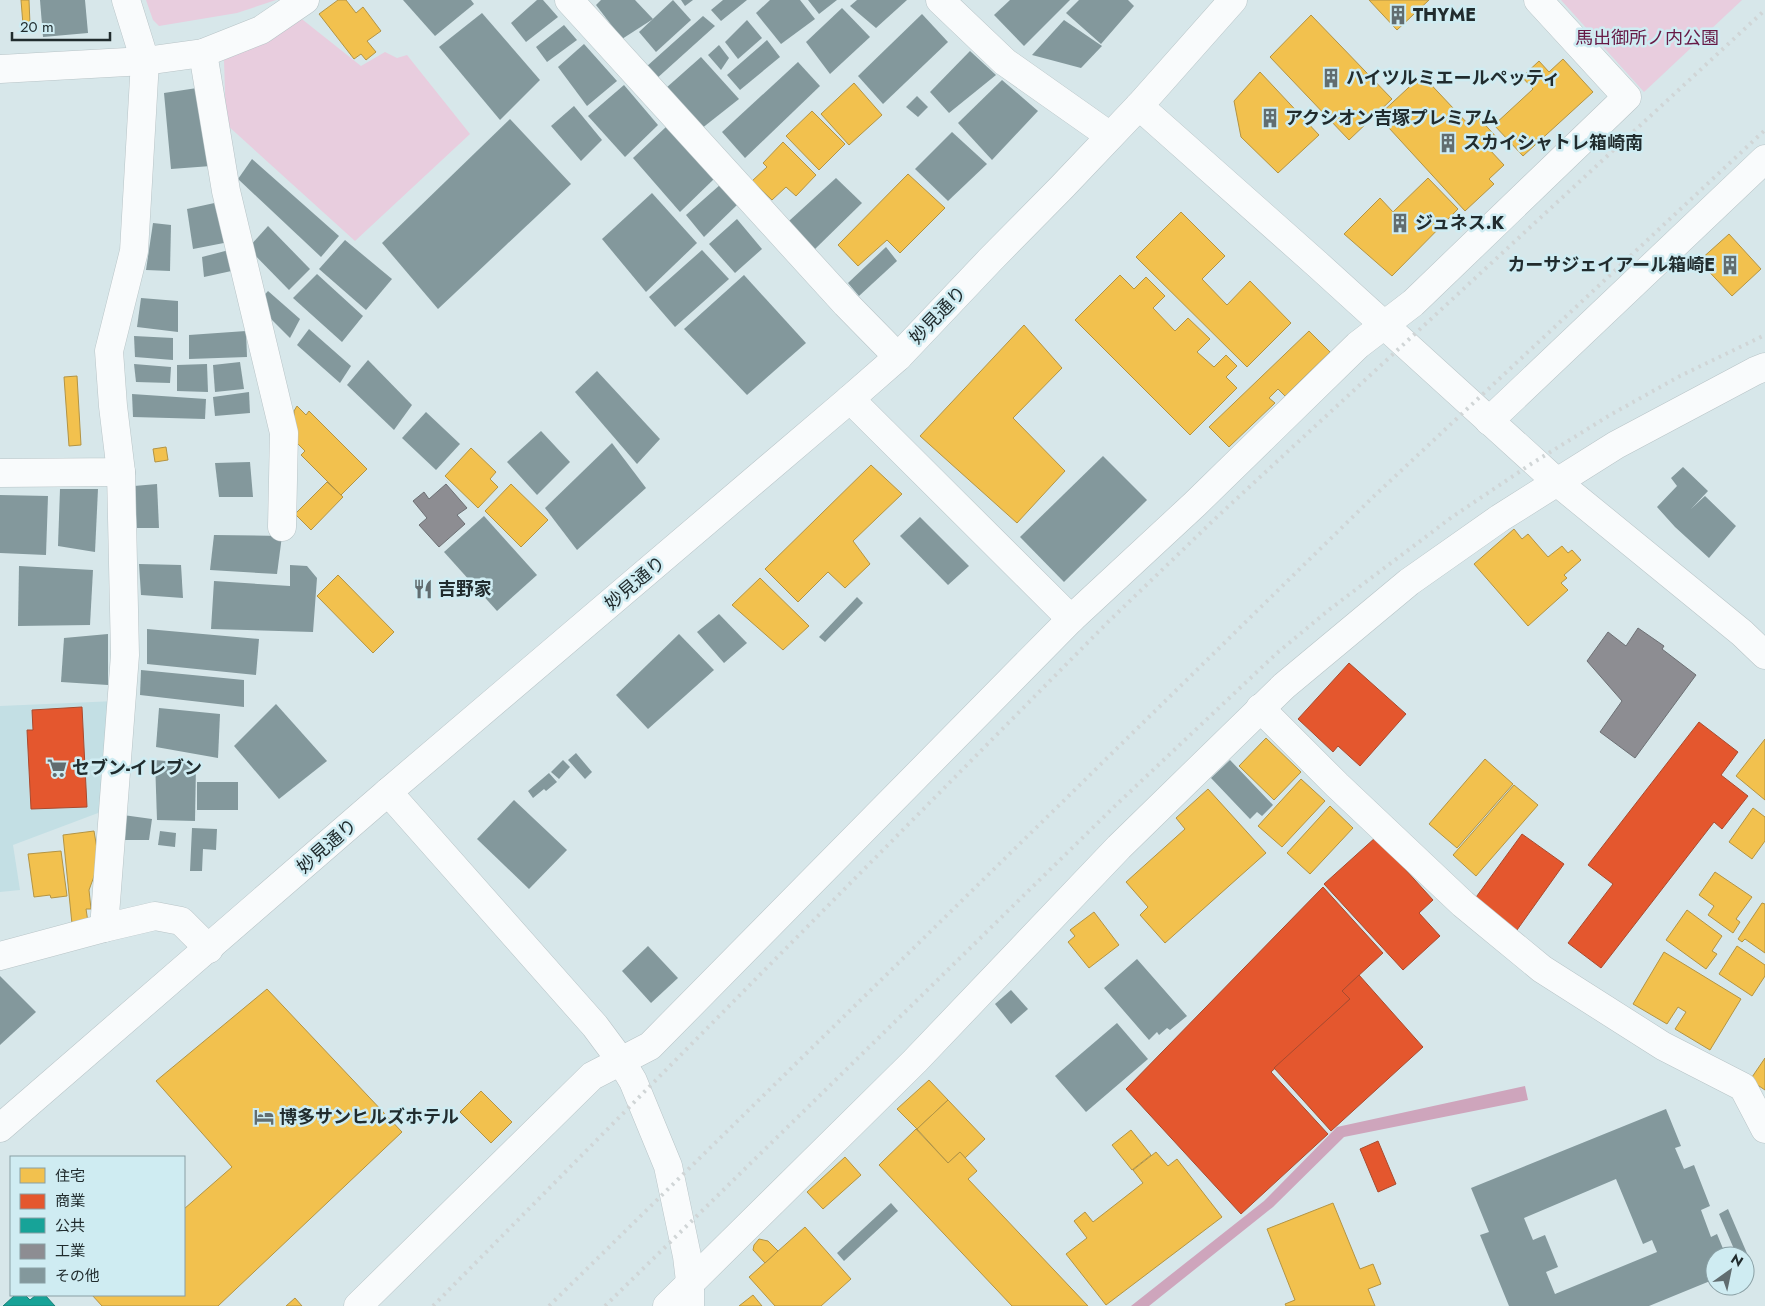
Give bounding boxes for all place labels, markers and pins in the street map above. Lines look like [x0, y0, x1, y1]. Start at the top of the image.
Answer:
place label: THYME [1413, 2, 1476, 28]
building icon: THYME [1387, 4, 1409, 26]
place label: ハイツルミエールペッティ [1346, 65, 1561, 91]
building icon: ハイツルミエールペッティ [1320, 67, 1342, 89]
place label: アクシオン吉塚プレミアム [1285, 105, 1499, 131]
building icon: アクシオン吉塚プレミアム [1259, 107, 1281, 129]
place label: スカイシャトレ箱崎南 [1463, 130, 1643, 156]
building icon: スカイシャトレ箱崎南 [1437, 132, 1459, 154]
place label: ジュネス.K [1415, 210, 1505, 236]
building icon: ジュネス.K [1389, 212, 1411, 234]
place label: カーサジェイアール箱崎E [1508, 252, 1715, 278]
building icon: カーサジェイアール箱崎E [1719, 254, 1741, 276]
place label: 吉野家 [438, 576, 492, 602]
restaurant icon: 吉野家 [412, 578, 434, 600]
place label: セブン-イレブン [72, 755, 202, 781]
supermarket icon: セブン-イレブン [46, 757, 68, 779]
place label: 博多サンヒルズホテル [279, 1104, 459, 1130]
hotel icon: 博多サンヒルズホテル [253, 1106, 275, 1128]

